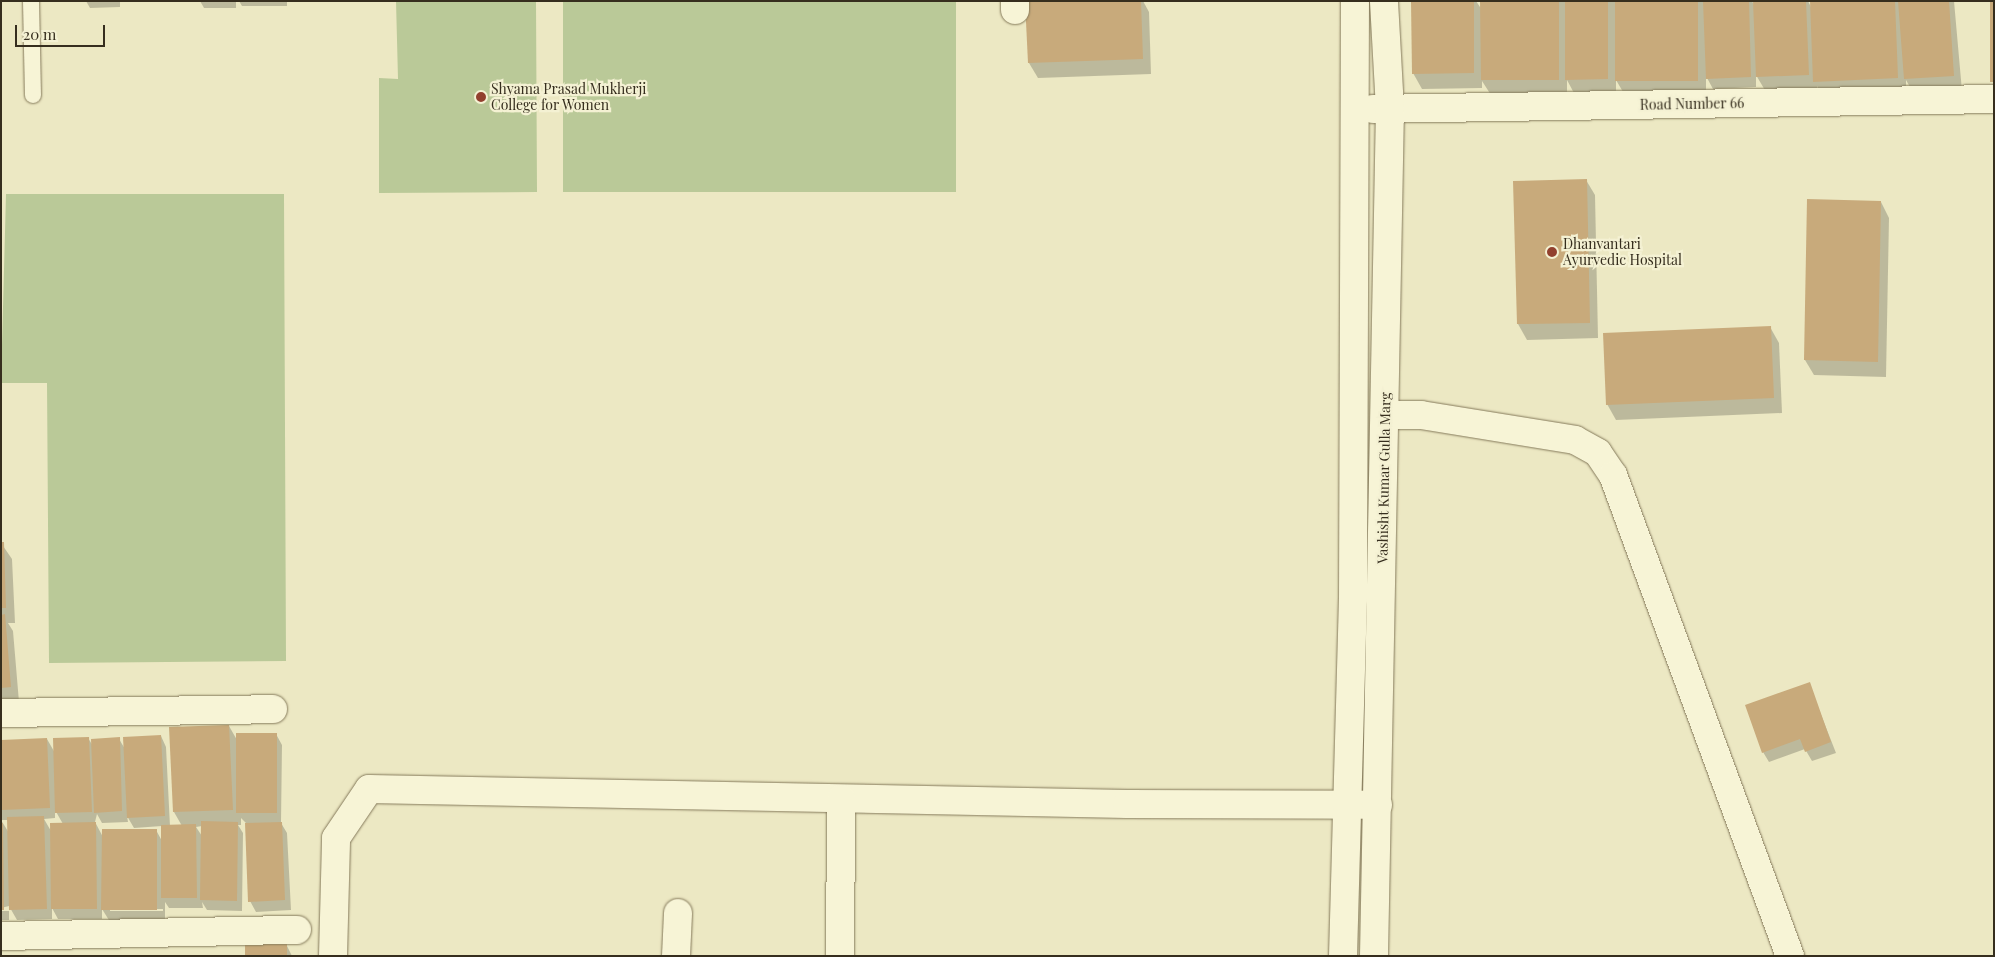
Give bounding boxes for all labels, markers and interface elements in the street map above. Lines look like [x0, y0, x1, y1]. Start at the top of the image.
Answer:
scale bar [18, 15, 108, 47]
text: 20 m [23, 24, 56, 44]
place label: Shyama Prasad Mukherji College for Women [491, 81, 647, 114]
marker: Shyama Prasad Mukherji College for Women [475, 91, 487, 103]
street label: Road Number 66 [1639, 95, 1745, 113]
place label: Dhanvantari Ayurvedic Hospital [1563, 236, 1682, 268]
marker: Dhanvantari Ayurvedic Hospital [1545, 245, 1559, 259]
street label: Vashisht Kumar Gulla Marg [1374, 392, 1394, 564]

